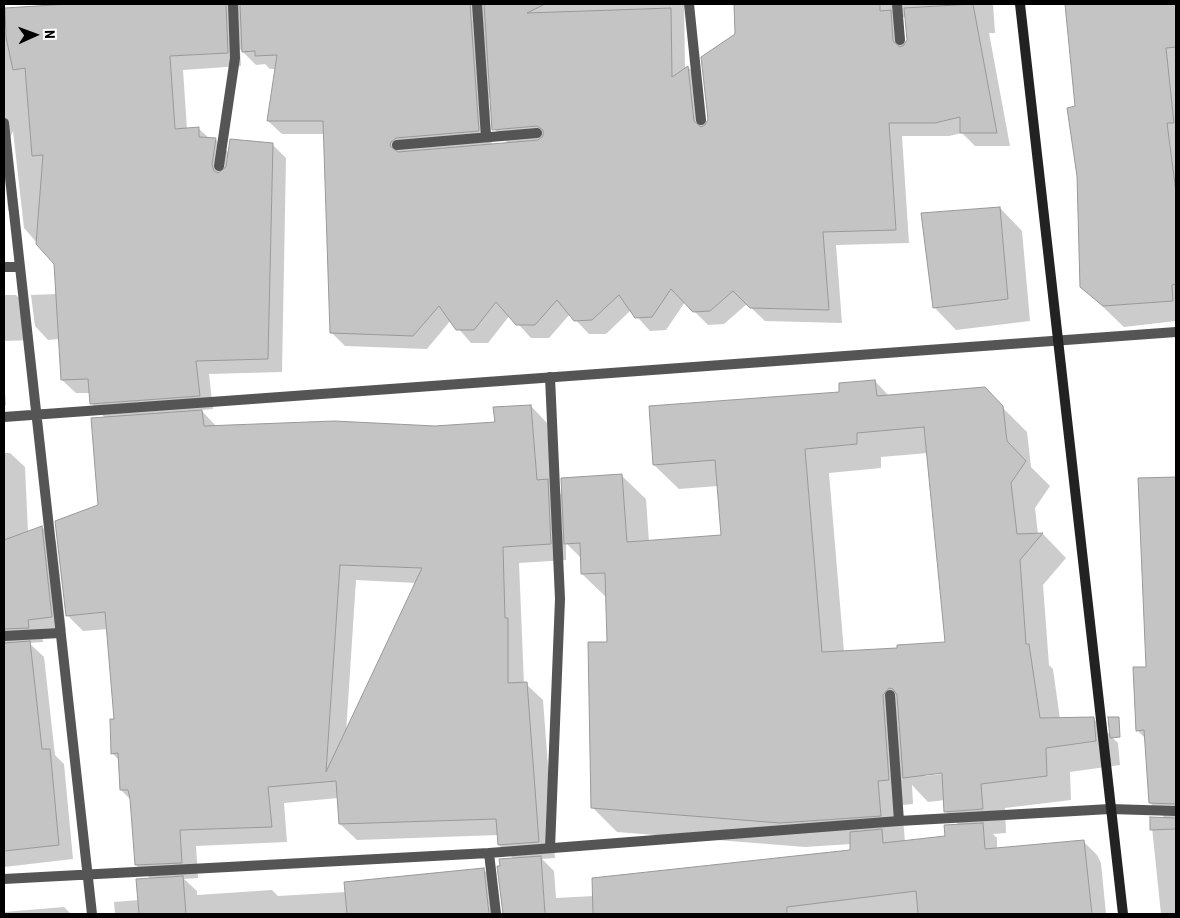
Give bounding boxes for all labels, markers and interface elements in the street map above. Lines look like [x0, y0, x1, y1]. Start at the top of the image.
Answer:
north arrow [10, 10, 60, 60]
text: N [42, 30, 58, 39]

